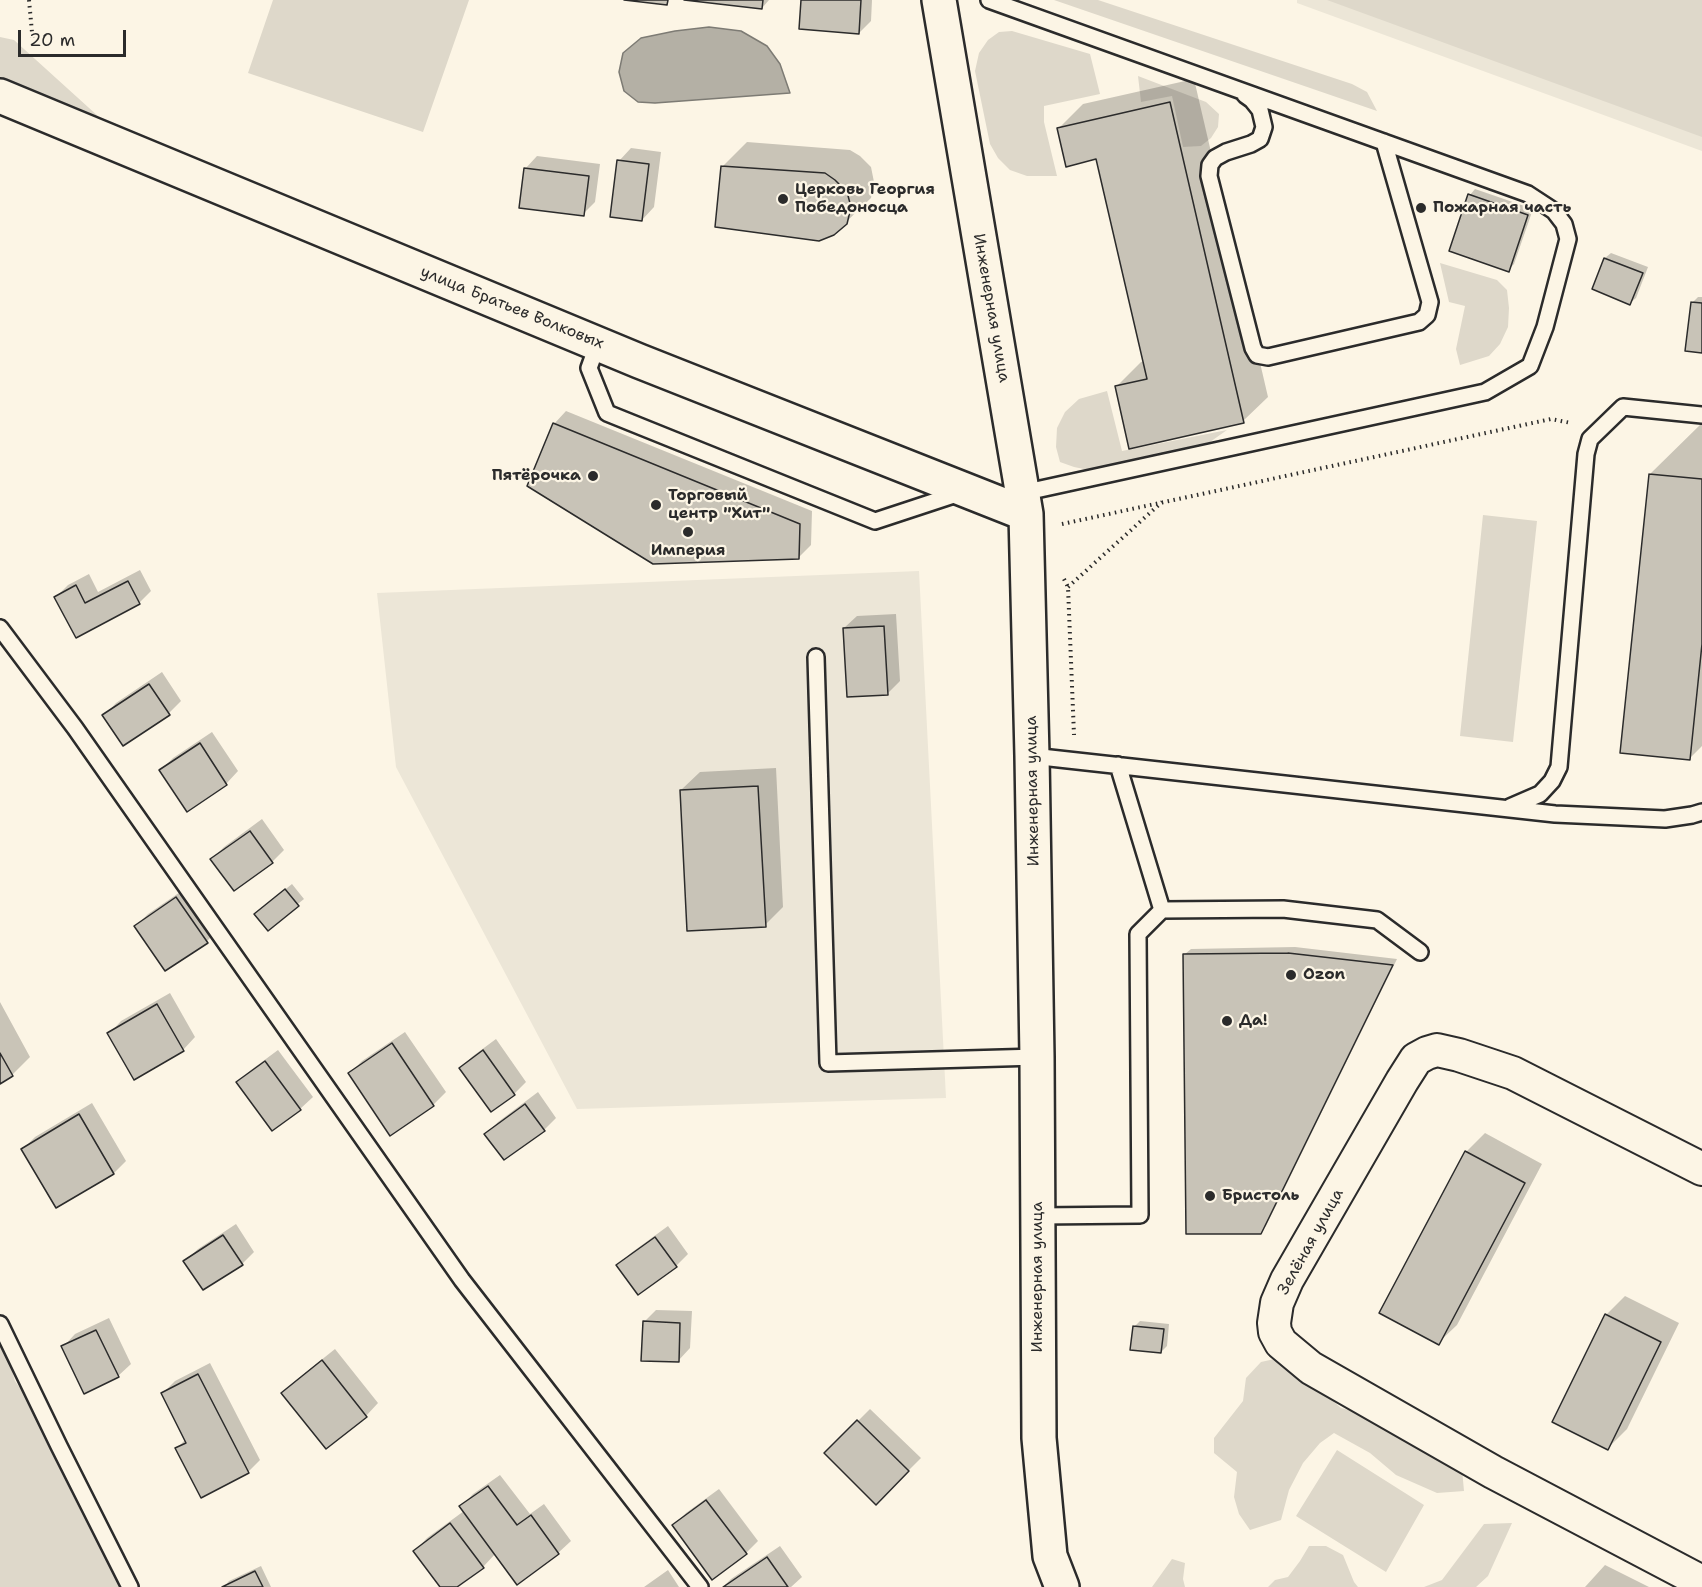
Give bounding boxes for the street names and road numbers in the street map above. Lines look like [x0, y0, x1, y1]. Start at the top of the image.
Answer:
street label: Инженерная улица [968, 232, 1014, 384]
street label: улица Братьев Волковых [418, 262, 606, 354]
street label: Инженерная улица [1022, 715, 1044, 867]
street label: Зелёная улица [1274, 1186, 1348, 1298]
street label: Инженерная улица [1028, 1202, 1048, 1352]

